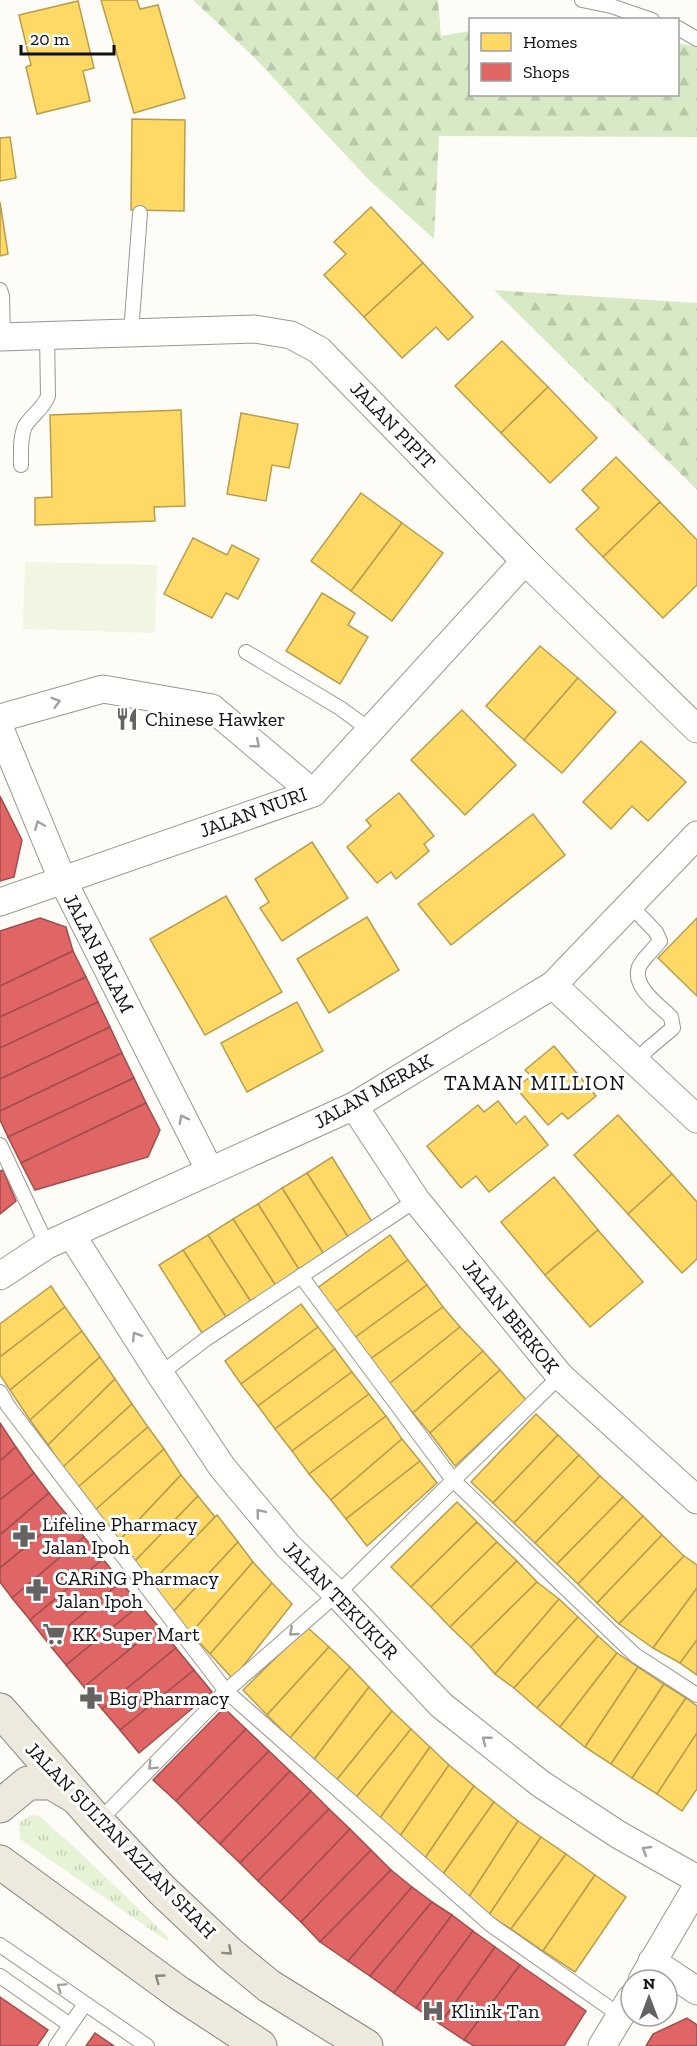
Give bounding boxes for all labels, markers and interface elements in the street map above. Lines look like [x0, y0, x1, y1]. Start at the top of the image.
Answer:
scale bar [21, 18, 114, 56]
legend [469, 18, 679, 96]
text: 20 m [30, 28, 70, 50]
text: Homes [523, 31, 577, 53]
text: Shops [523, 61, 570, 83]
street label: JALAN PIPIT [345, 376, 441, 474]
one-way arrow [50, 697, 61, 709]
restaurant icon: Chinese Hawker [114, 706, 140, 732]
place label: Chinese Hawker [145, 707, 285, 731]
one-way arrow [249, 737, 260, 748]
street label: JALAN NURI [196, 781, 310, 843]
one-way arrow [34, 820, 46, 831]
street label: JALAN BALAM [59, 889, 139, 1017]
street label: JALAN MERAK [309, 1048, 437, 1134]
district label: TAMAN MILLION [444, 1070, 626, 1095]
one-way arrow [179, 1115, 191, 1126]
street label: JALAN BERKOK [458, 1254, 565, 1378]
one-way arrow [132, 1332, 143, 1343]
one-way arrow [256, 1509, 267, 1520]
place label: Lifeline Pharmacy Jalan Ipoh [42, 1512, 198, 1559]
pharmacy icon: Lifeline Pharmacy Jalan Ipoh [11, 1523, 37, 1549]
street label: JALAN TEKUKUR [278, 1536, 404, 1665]
place label: CARiNG Pharmacy Jalan Ipoh [55, 1566, 220, 1613]
pharmacy icon: CARiNG Pharmacy Jalan Ipoh [24, 1577, 50, 1603]
supermarket icon: KK Super Mart [41, 1621, 67, 1647]
place label: KK Super Mart [72, 1622, 200, 1646]
one-way arrow [289, 1625, 300, 1636]
pharmacy icon: Big Pharmacy [78, 1685, 104, 1711]
place label: Big Pharmacy [109, 1686, 230, 1710]
street label: JALAN SULTAN AZLAN SHAH [21, 1737, 221, 1943]
one-way arrow [481, 1737, 492, 1748]
one-way arrow [148, 1759, 159, 1770]
one-way arrow [642, 1846, 652, 1858]
one-way arrow [221, 1944, 231, 1955]
north arrow [619, 1968, 679, 2028]
one-way arrow [155, 1974, 166, 1985]
text: N [643, 1974, 655, 1993]
one-way arrow [56, 1983, 67, 1994]
hospital icon: Klinik Tan [420, 1998, 446, 2024]
place label: Klinik Tan [451, 1999, 540, 2023]

